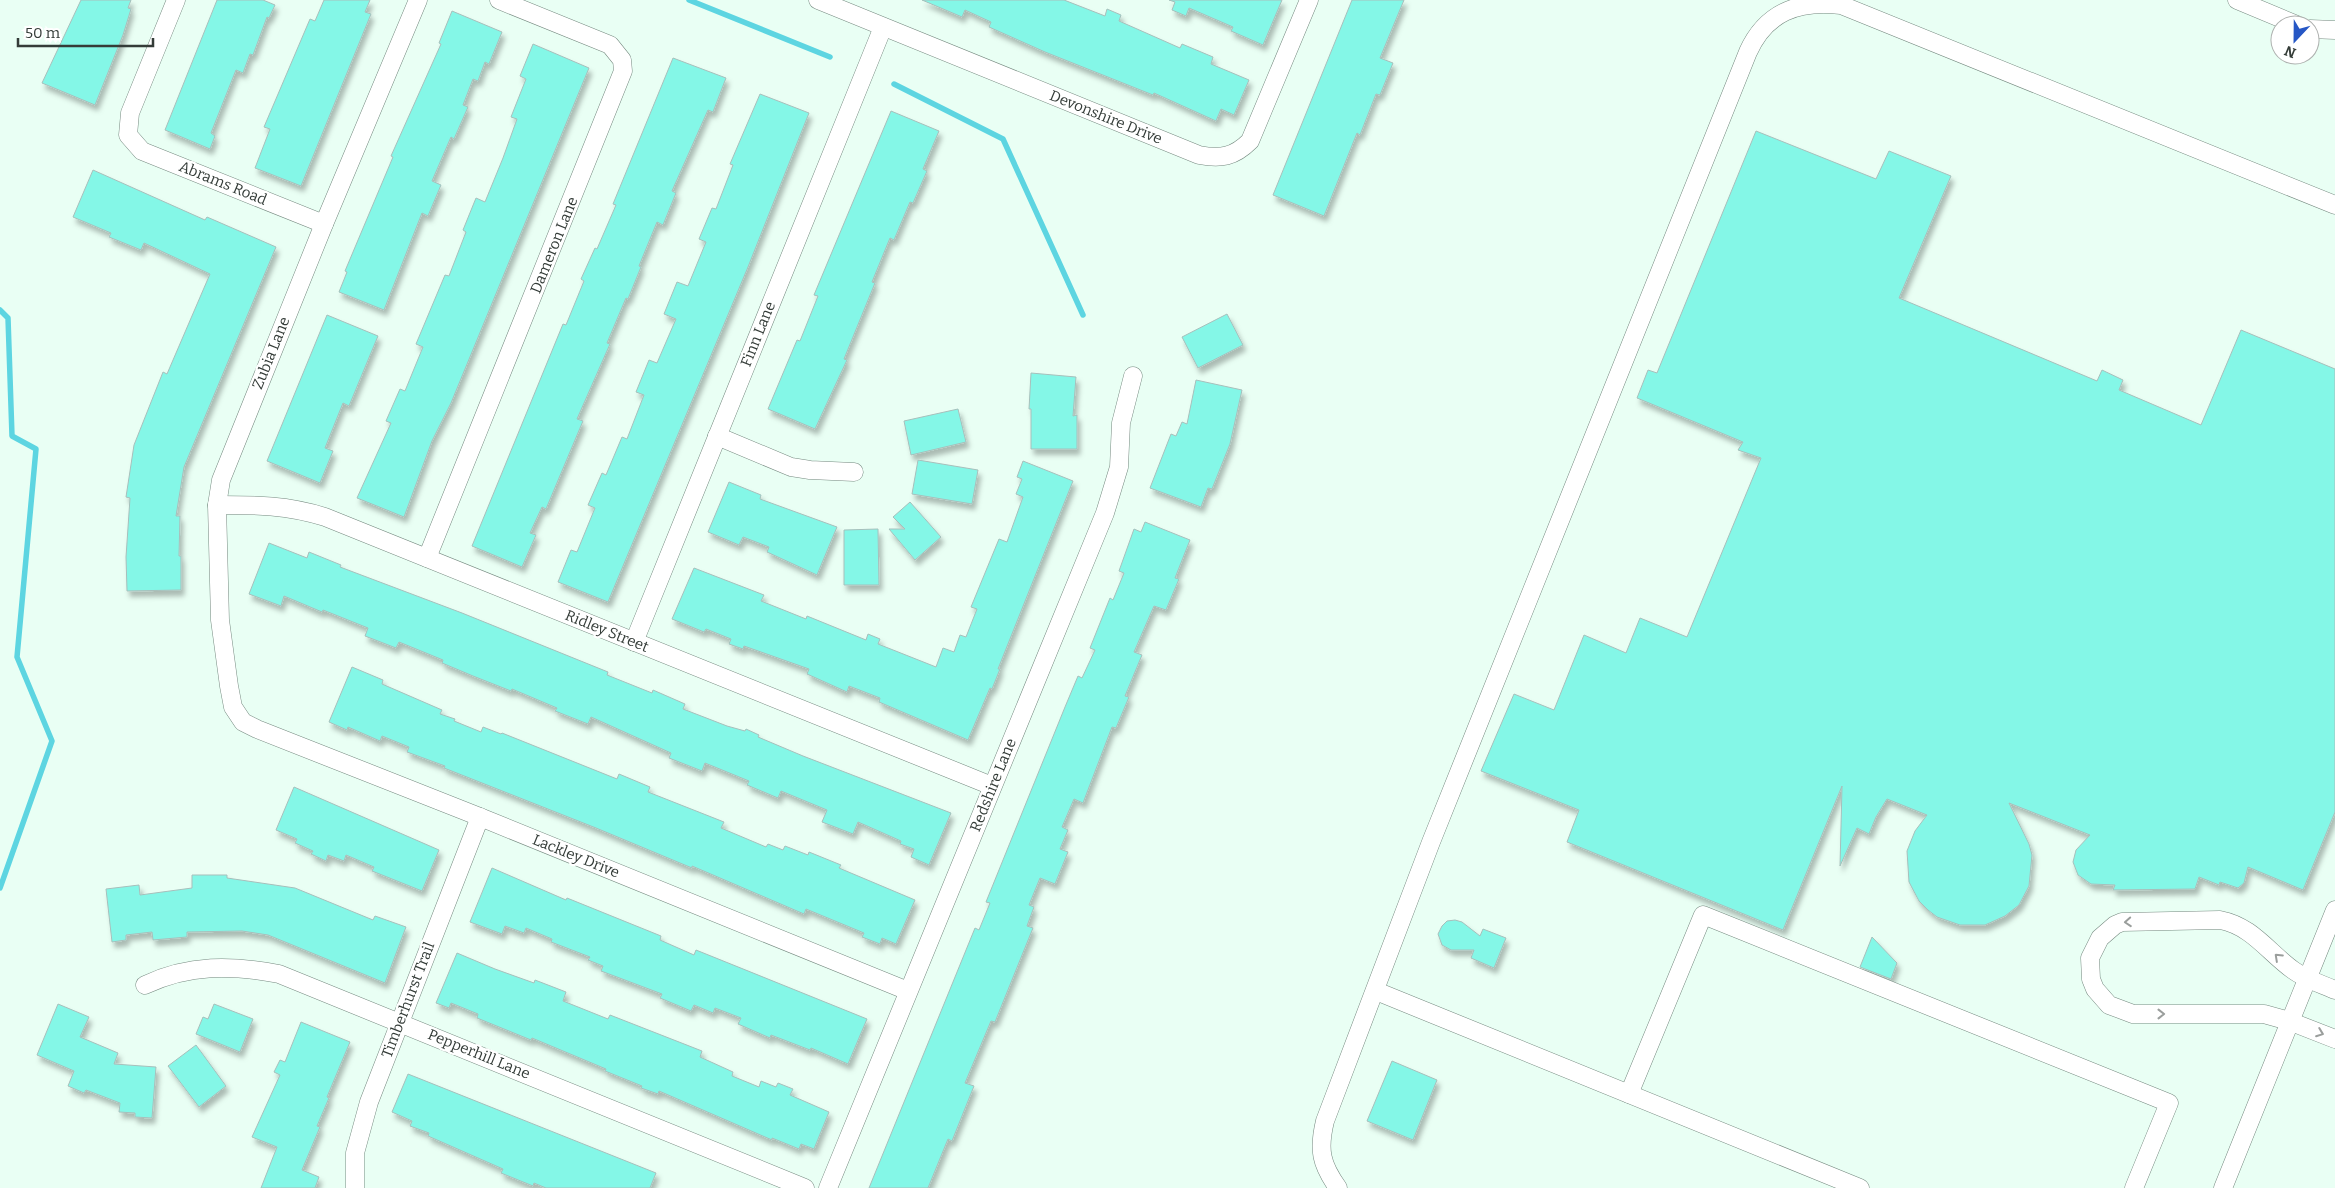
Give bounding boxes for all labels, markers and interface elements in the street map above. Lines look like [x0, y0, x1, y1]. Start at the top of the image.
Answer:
scale bar [18, 15, 152, 47]
north arrow [2270, 15, 2320, 65]
text: 50 m [25, 24, 61, 42]
text: N [2282, 42, 2299, 61]
street label: Devonshire Drive [1047, 86, 1165, 148]
street label: Abrams Road [176, 157, 270, 209]
street label: Dameron Lane [526, 194, 582, 296]
street label: Finn Lane [737, 299, 779, 369]
street label: Zubia Lane [248, 314, 294, 392]
street label: Ridley Street [563, 606, 652, 656]
street label: Redshire Lane [966, 736, 1020, 834]
street label: Lackley Drive [530, 830, 622, 882]
one-way arrow [2123, 917, 2131, 928]
street label: Timberhurst Trail [378, 940, 438, 1060]
one-way arrow [2274, 954, 2283, 963]
one-way arrow [2158, 1009, 2165, 1019]
street label: Pepperhill Lane [425, 1025, 533, 1083]
one-way arrow [2316, 1027, 2324, 1037]

